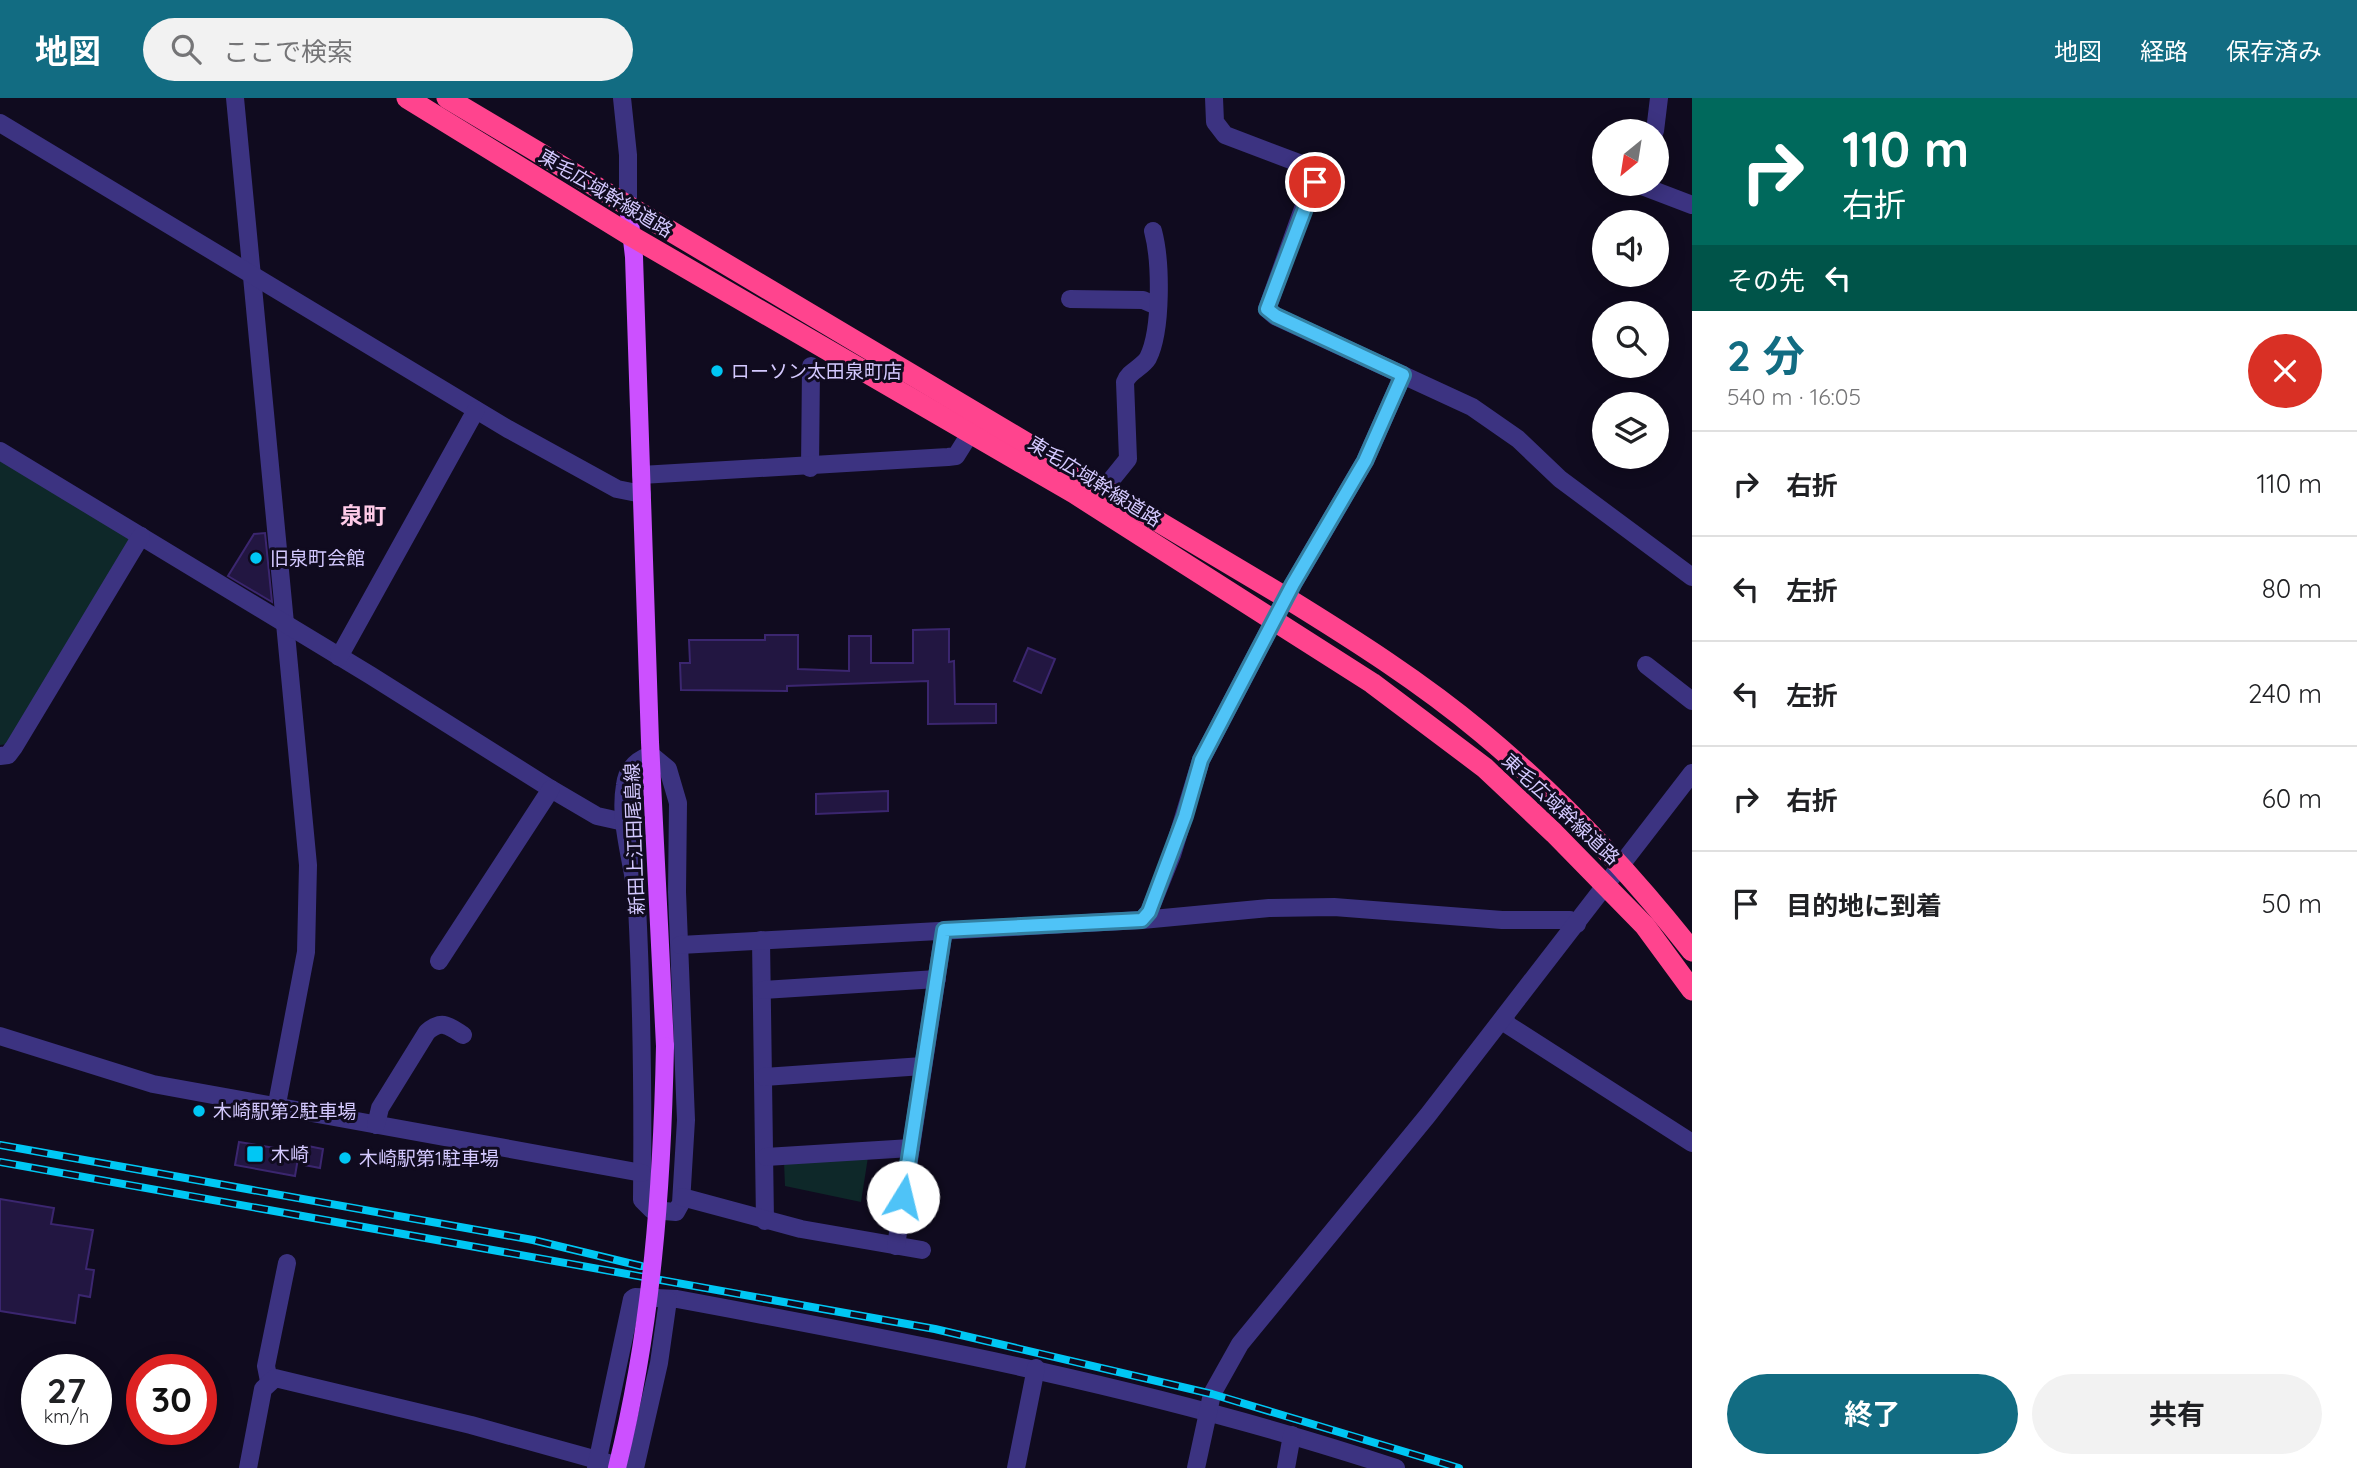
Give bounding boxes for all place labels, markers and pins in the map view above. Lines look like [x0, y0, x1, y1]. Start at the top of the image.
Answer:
pin [1285, 152, 1345, 212]
place label: ローソン太田泉町店 [731, 359, 902, 383]
marker: ローソン太田泉町店 [709, 363, 725, 379]
place label: 旧泉町会館 [270, 546, 365, 570]
marker: 旧泉町会館 [248, 550, 264, 566]
place label: 木崎駅第2駐車場 [213, 1099, 357, 1123]
marker: 木崎駅第2駐車場 [191, 1103, 207, 1119]
place label: 木崎 [271, 1142, 309, 1166]
marker: 木崎 [245, 1144, 265, 1164]
place label: 木崎駅第1駐車場 [359, 1146, 499, 1170]
marker: 木崎駅第1駐車場 [337, 1150, 353, 1166]

